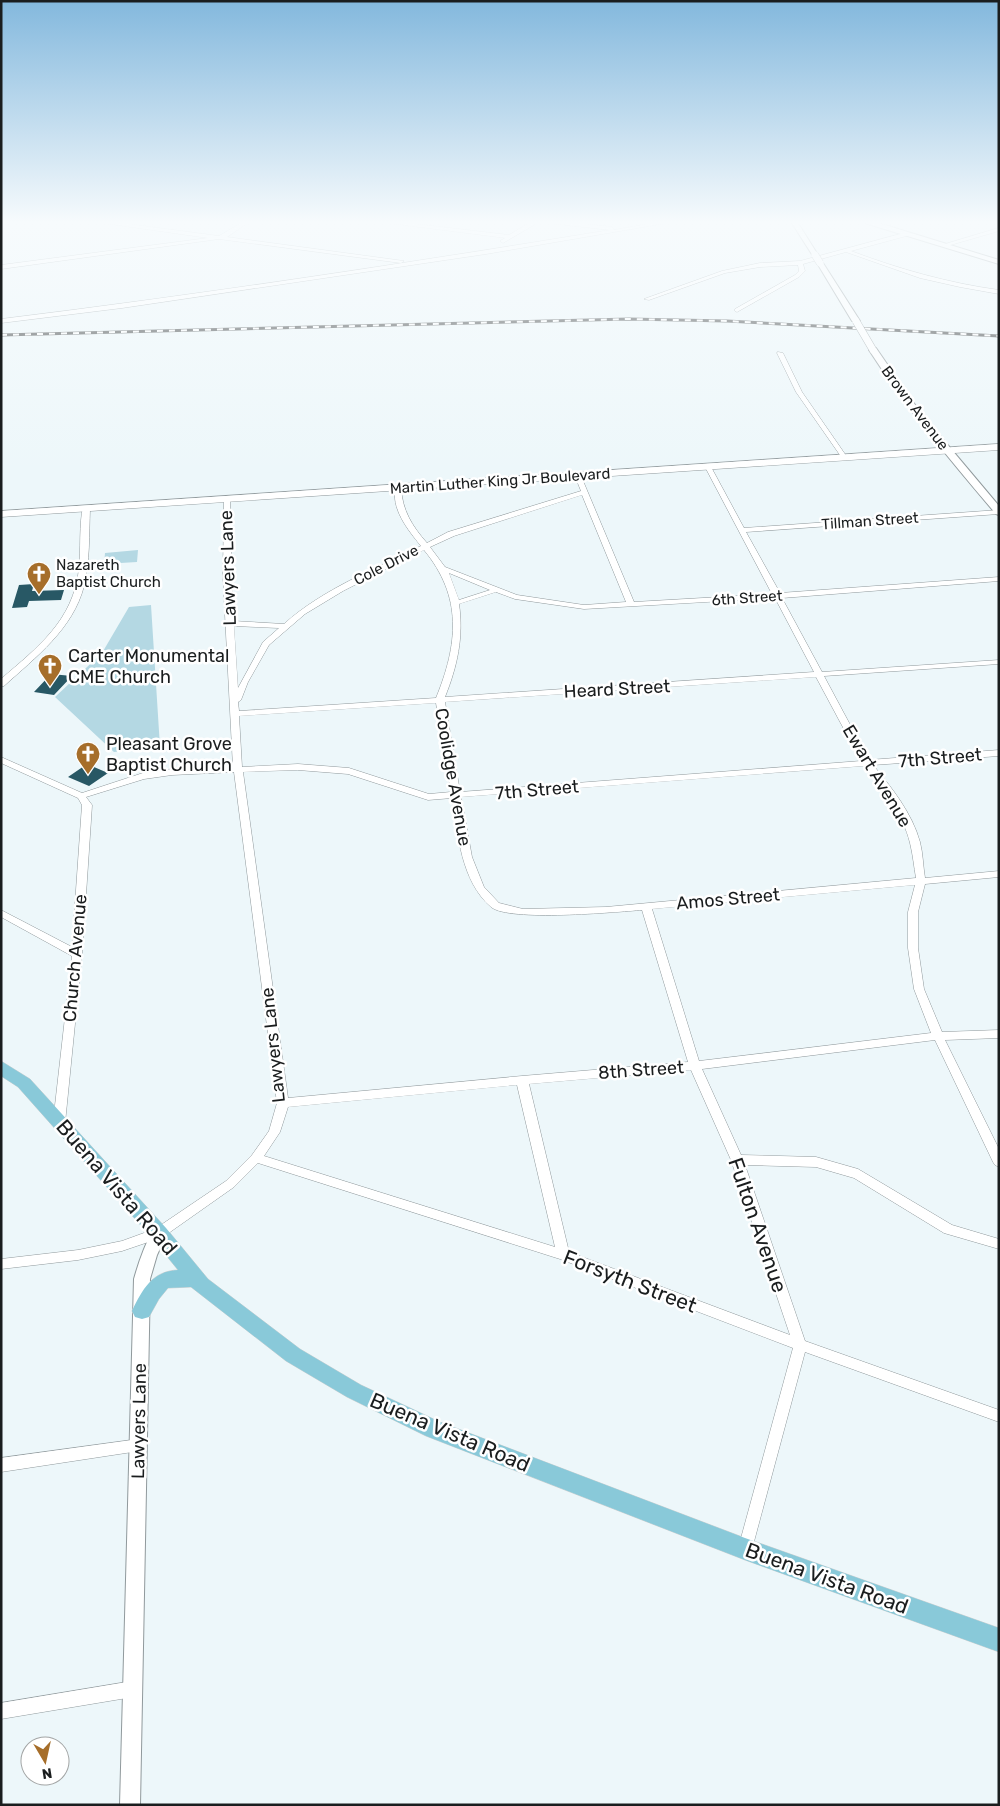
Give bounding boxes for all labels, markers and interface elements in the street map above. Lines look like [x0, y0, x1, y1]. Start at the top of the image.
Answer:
street label: Brown Avenue [877, 362, 953, 454]
street label: Martin Luther King Jr Boulevard [389, 464, 611, 498]
street label: Tillman Street [821, 509, 919, 533]
street label: Lawyers Lane [215, 510, 241, 626]
street label: Cole Drive [351, 541, 421, 589]
place label: Nazareth Baptist Church [56, 556, 161, 591]
church icon: Nazareth Baptist Church [26, 561, 52, 595]
street label: 6th Street [711, 587, 783, 609]
place label: Carter Monumental CME Church [68, 645, 229, 688]
church icon: Carter Monumental CME Church [37, 653, 63, 687]
street label: Heard Street [563, 675, 671, 703]
street label: Coolidge Avenue [430, 706, 476, 848]
street label: Ewart Avenue [838, 721, 916, 831]
place label: Pleasant Grove Baptist Church [106, 733, 232, 776]
church icon: Pleasant Grove Baptist Church [75, 741, 101, 775]
street label: 7th Street [897, 743, 983, 773]
street label: 7th Street [494, 775, 580, 805]
street label: Amos Street [675, 884, 781, 914]
street label: Church Avenue [58, 893, 92, 1023]
street label: Lawyers Lane [256, 986, 290, 1104]
street label: 8th Street [597, 1056, 685, 1084]
street label: Buena Vista Road [51, 1114, 183, 1260]
street label: Fulton Avenue [723, 1154, 793, 1296]
street label: Forsyth Street [560, 1244, 700, 1318]
street label: Lawyers Lane [127, 1363, 151, 1479]
street label: Buena Vista Road [366, 1387, 534, 1477]
street label: Buena Vista Road [742, 1537, 912, 1619]
north arrow [20, 1736, 70, 1786]
text: N [41, 1764, 53, 1783]

